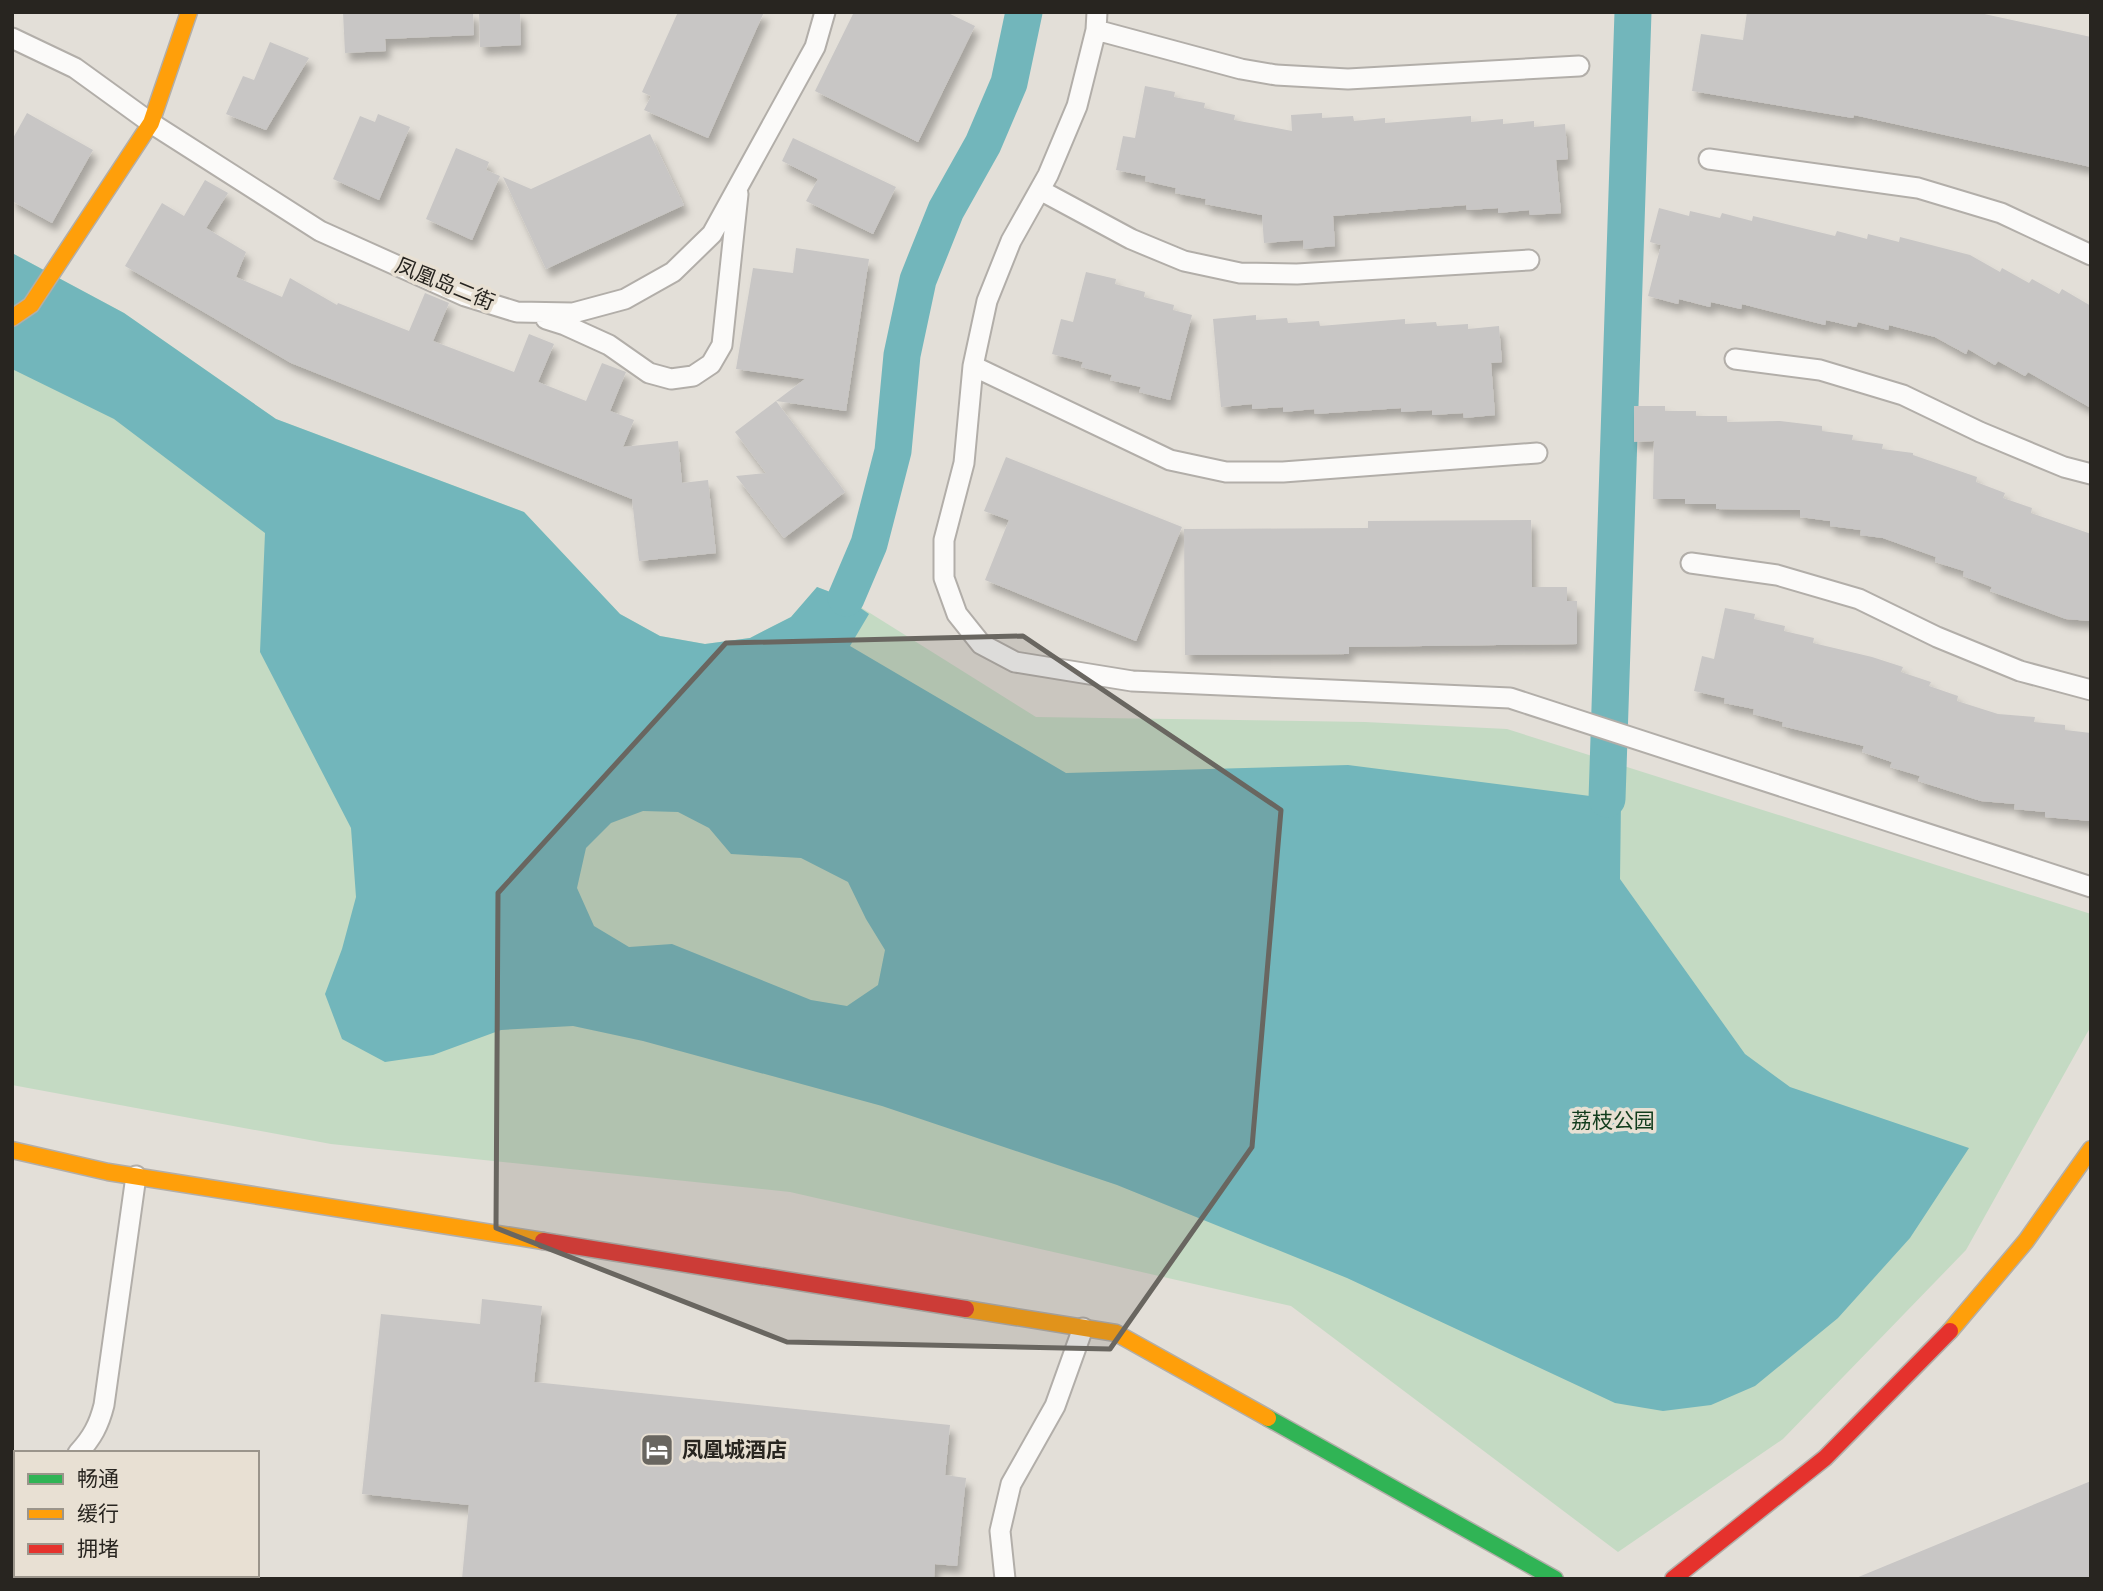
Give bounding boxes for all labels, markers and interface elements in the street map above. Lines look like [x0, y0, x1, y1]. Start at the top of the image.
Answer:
street label: 凤凰岛二街 [392, 251, 499, 314]
park label: 荔枝公园 [1571, 1107, 1655, 1132]
hotel icon: 凤凰城酒店 [638, 1431, 676, 1469]
place label: 凤凰城酒店 [682, 1436, 787, 1461]
legend [14, 1451, 259, 1577]
text: 畅通 [77, 1465, 119, 1490]
text: 缓行 [77, 1500, 119, 1525]
text: 拥堵 [77, 1535, 119, 1560]

